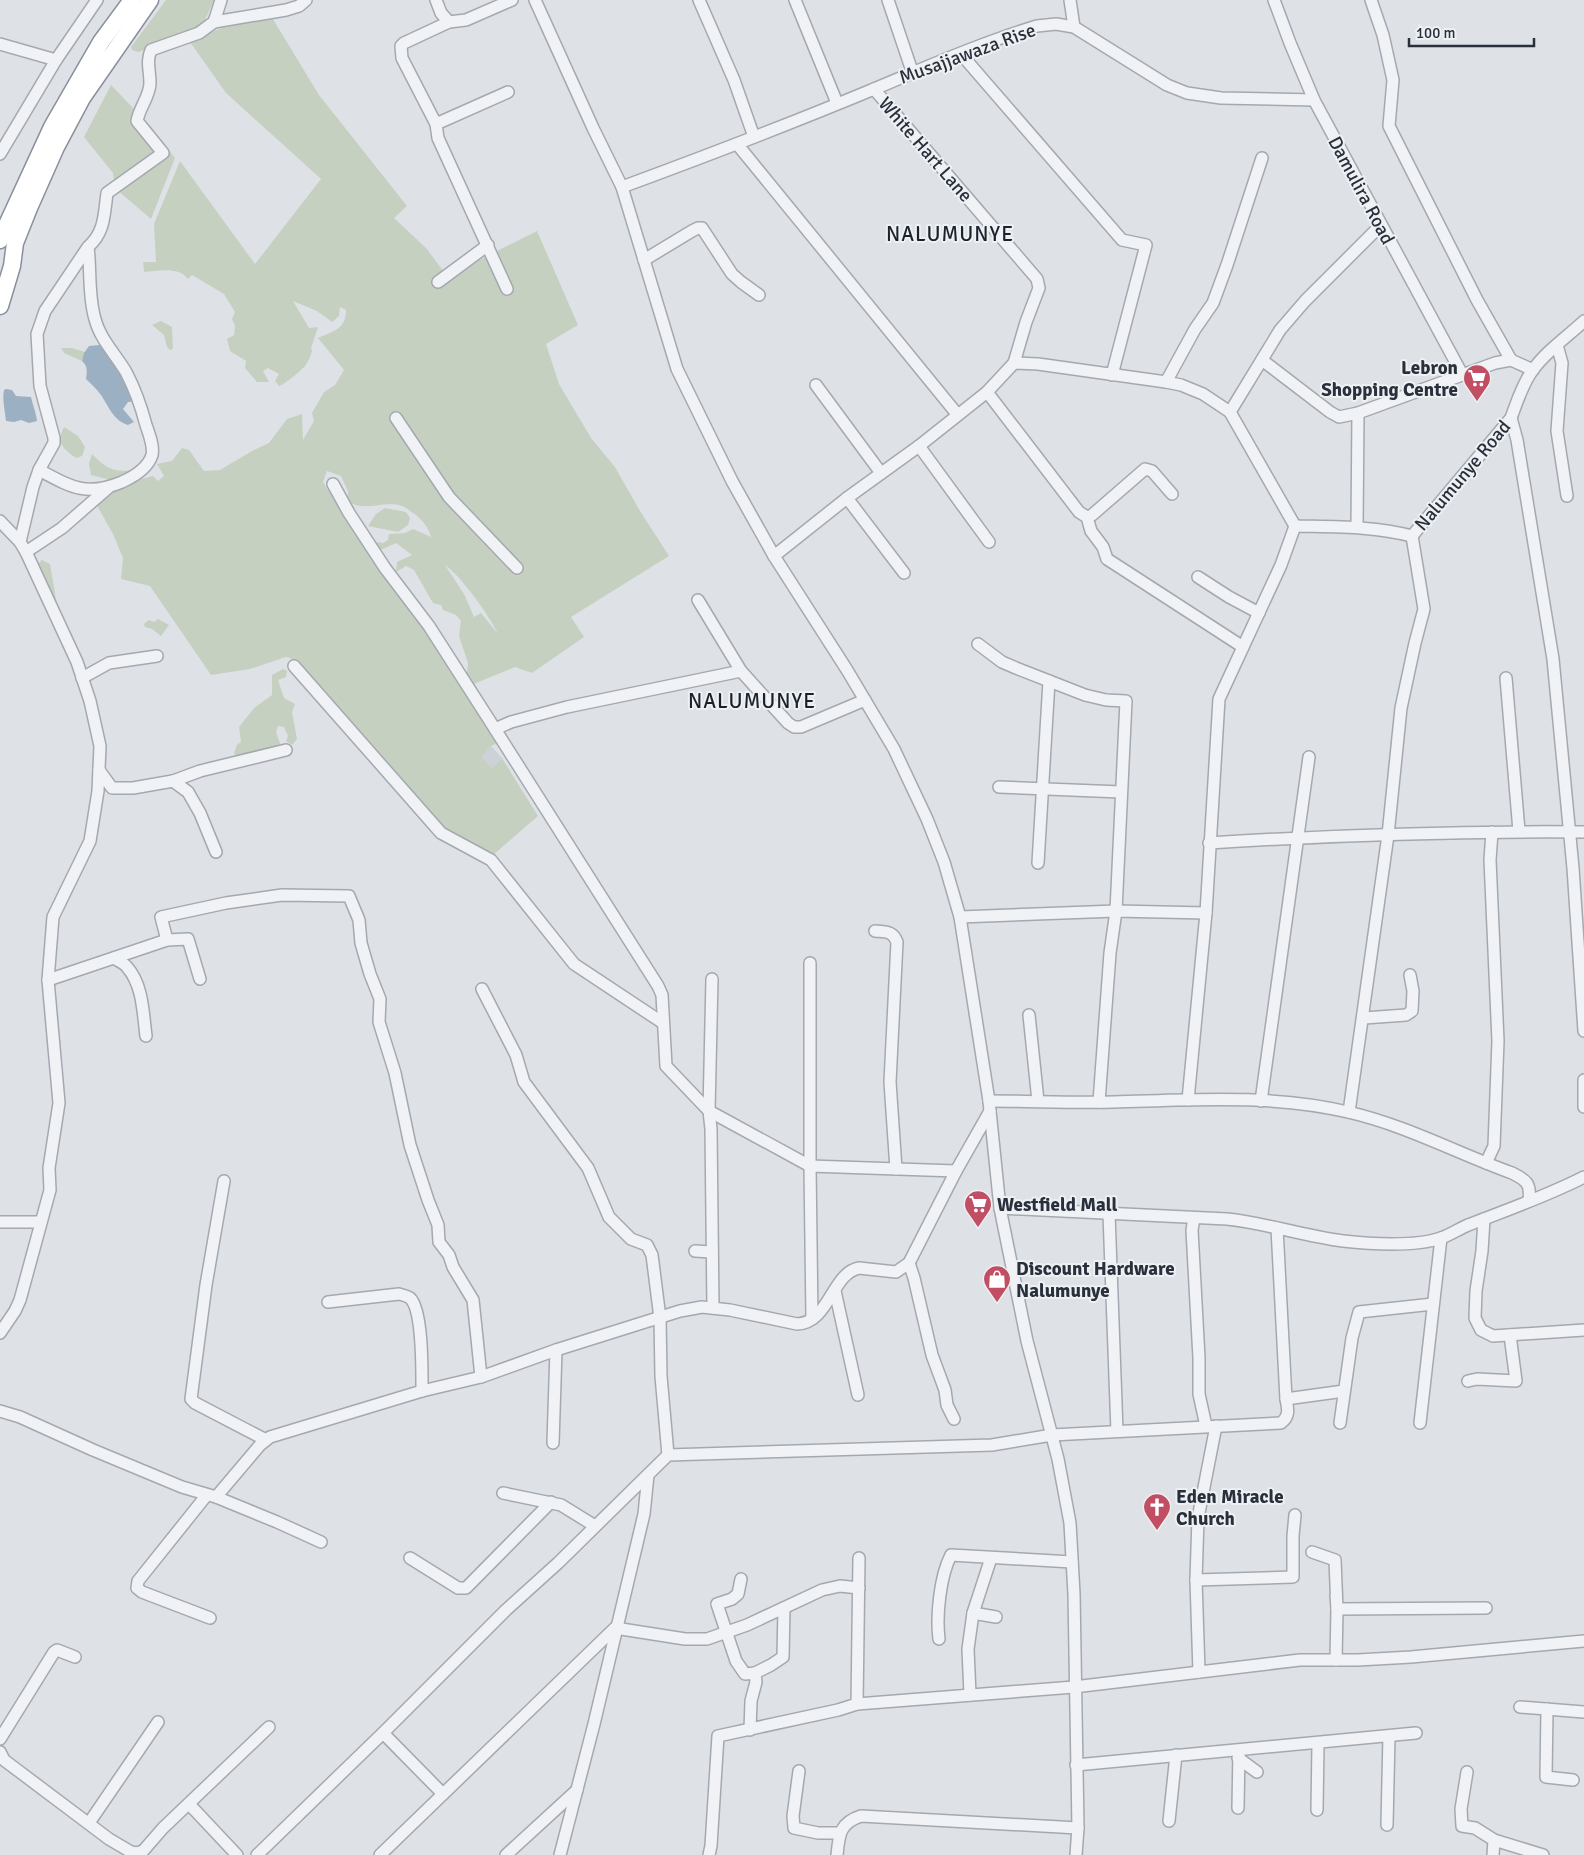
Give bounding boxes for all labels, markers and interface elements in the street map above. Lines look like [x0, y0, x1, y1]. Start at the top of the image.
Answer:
scale bar [1409, 15, 1534, 47]
street label: Musajjawaza Rise [896, 18, 1039, 90]
text: 100 m [1416, 24, 1456, 42]
street label: White Hart Lane [873, 92, 977, 207]
street label: Damulira Road [1323, 132, 1400, 249]
district label: NALUMUNYE [886, 221, 1014, 247]
place label: Lebron Shopping Centre [1321, 356, 1458, 402]
supermarket icon: Lebron Shopping Centre [1462, 363, 1492, 402]
street label: Nalumunye Road [1410, 415, 1516, 536]
district label: NALUMUNYE [688, 688, 816, 714]
supermarket icon: Westfield Mall [963, 1189, 993, 1228]
place label: Westfield Mall [997, 1193, 1117, 1217]
place label: Discount Hardware Nalumunye [1016, 1257, 1175, 1303]
shop icon: Discount Hardware Nalumunye [982, 1264, 1012, 1303]
place label: Eden Miracle Church [1176, 1485, 1284, 1531]
church icon: Eden Miracle Church [1142, 1492, 1172, 1531]

